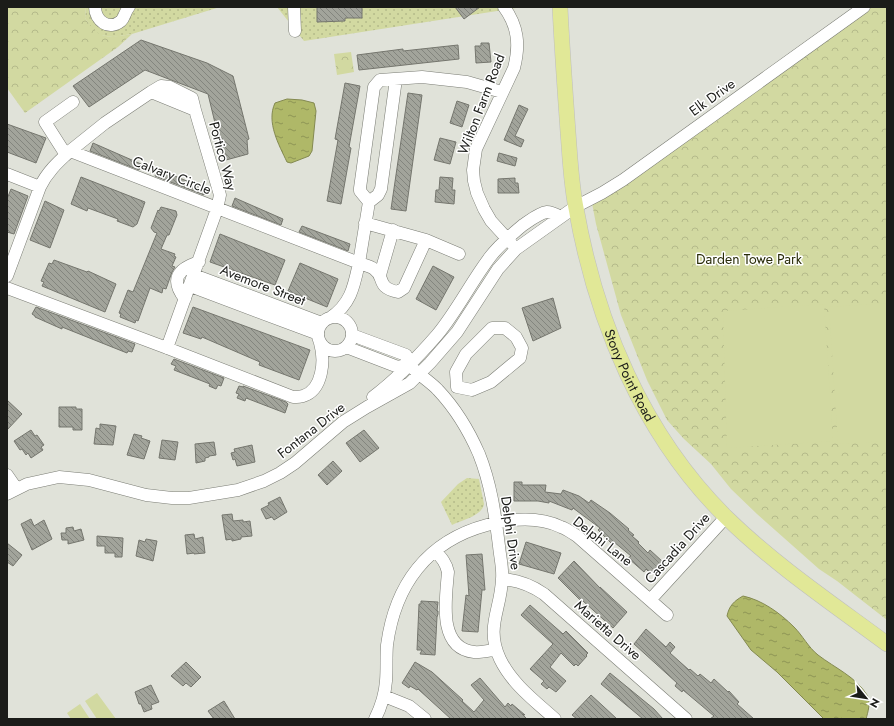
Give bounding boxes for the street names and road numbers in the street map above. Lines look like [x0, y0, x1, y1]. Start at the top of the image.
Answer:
street label: Wilton Farm Road [453, 51, 509, 157]
street label: Elk Drive [685, 74, 739, 120]
street label: Portico Way [204, 119, 242, 193]
street label: Calvary Circle [130, 151, 214, 199]
street label: Avemore Street [218, 260, 309, 311]
street label: Stony Point Road [599, 326, 660, 425]
street label: Fontana Drive [273, 397, 349, 463]
street label: Delphi Drive [496, 495, 526, 571]
street label: Cascadia Drive [640, 508, 714, 588]
street label: Delphi Lane [569, 511, 637, 571]
street label: Marietta Drive [570, 595, 646, 665]

